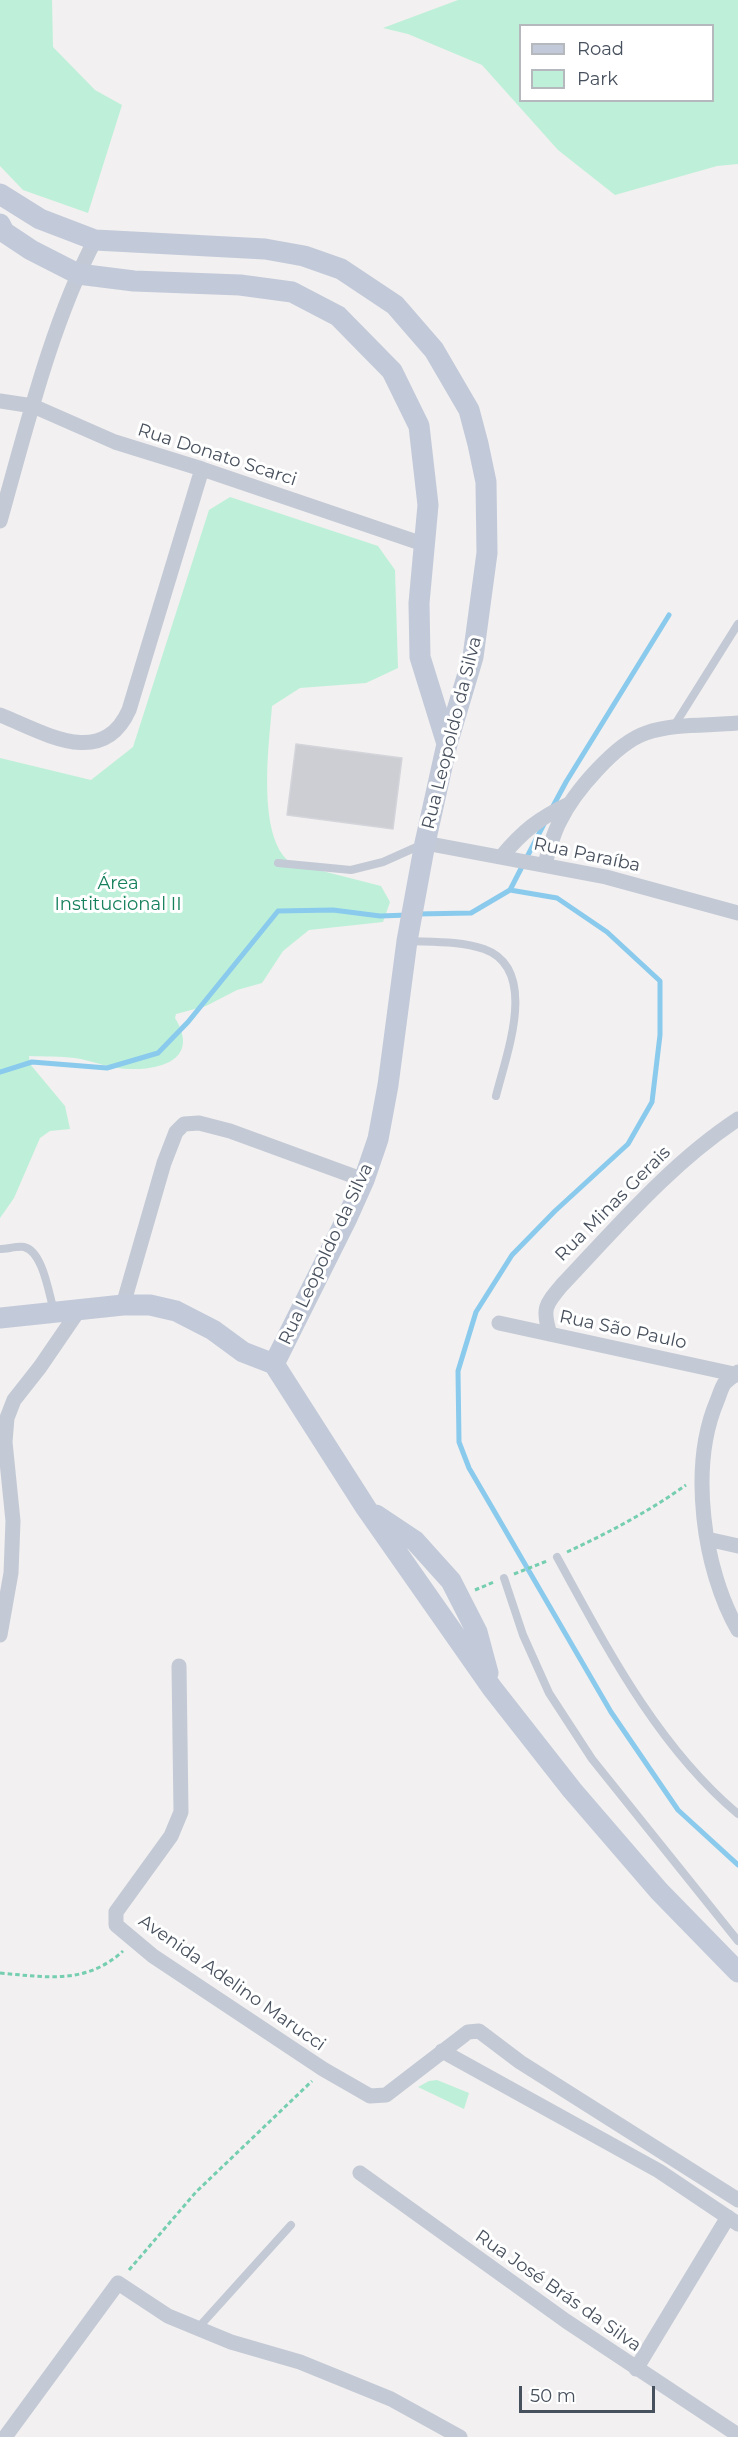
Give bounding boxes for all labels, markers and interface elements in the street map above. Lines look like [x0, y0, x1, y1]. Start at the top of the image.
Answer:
legend [519, 24, 714, 102]
text: Road [577, 38, 624, 60]
text: Park [577, 68, 618, 90]
street label: Rua Donato Scarci [135, 419, 299, 491]
street label: Rua Leopoldo da Silva [418, 634, 486, 832]
street label: Rua Paraíba [532, 833, 642, 877]
park label: Área Institucional II [54, 873, 182, 916]
street label: Rua Minas Gerais [551, 1142, 675, 1266]
street label: Rua Leopoldo da Silva [274, 1160, 378, 1348]
street label: Rua São Paulo [557, 1306, 689, 1354]
street label: Avenida Adelino Marucci [134, 1910, 330, 2056]
street label: Rua José Brás da Silva [471, 2225, 645, 2357]
scale bar [522, 2374, 658, 2412]
text: 50 m [530, 2385, 576, 2407]

